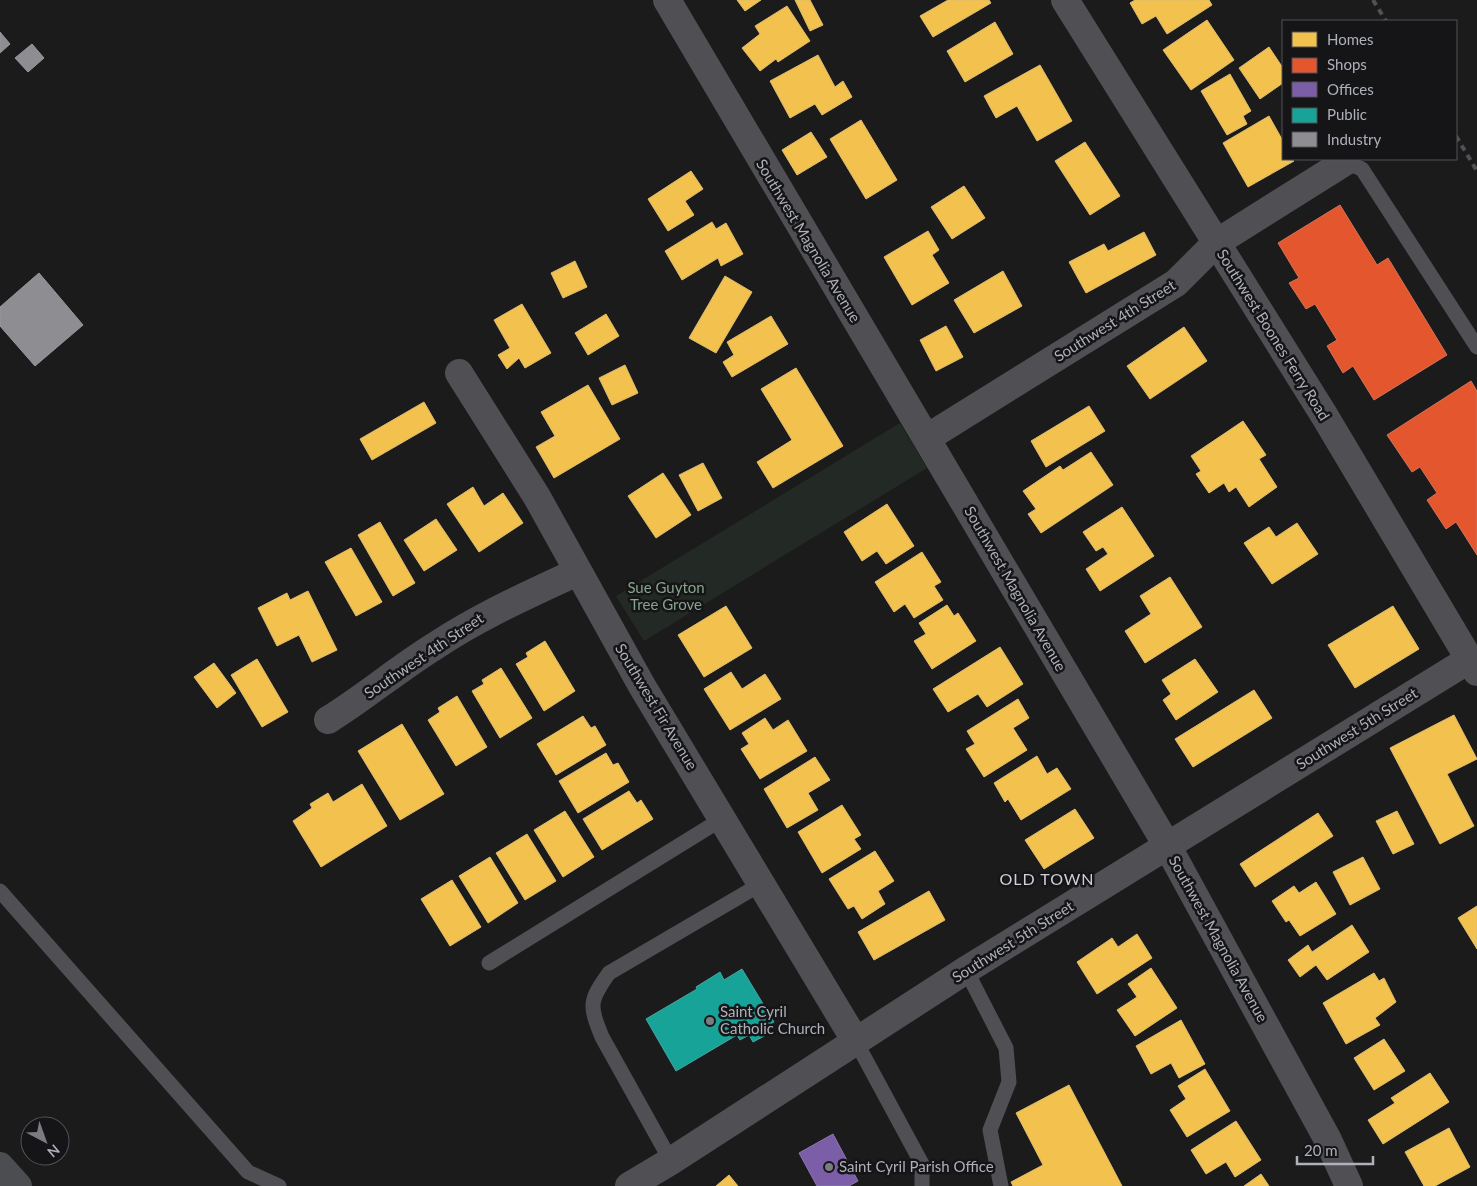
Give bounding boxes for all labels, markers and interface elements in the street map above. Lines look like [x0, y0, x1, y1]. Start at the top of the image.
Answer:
legend [1282, 20, 1457, 160]
text: Homes [1327, 30, 1373, 48]
text: Shops [1327, 55, 1367, 73]
text: Offices [1327, 80, 1374, 98]
text: Public [1327, 105, 1367, 123]
text: Industry [1327, 130, 1382, 148]
street label: Southwest Magnolia Avenue [753, 156, 865, 326]
street label: Southwest Boones Ferry Road [1214, 246, 1334, 423]
street label: Southwest 4th Street [1050, 275, 1179, 365]
street label: Southwest Magnolia Avenue [961, 503, 1071, 674]
park label: Sue Guyton Tree Grove [627, 578, 705, 613]
street label: Southwest 4th Street [360, 608, 487, 702]
street label: Southwest Fir Avenue [612, 640, 702, 773]
street label: Southwest 5th Street [1292, 683, 1421, 773]
street label: Southwest Magnolia Avenue [1166, 852, 1272, 1025]
district label: OLD TOWN [999, 869, 1095, 888]
street label: Southwest 5th Street [948, 896, 1077, 986]
place label: Saint Cyril Catholic Church [720, 1002, 825, 1037]
marker: Saint Cyril Catholic Church [704, 1015, 716, 1027]
north arrow [20, 1116, 70, 1166]
scale bar [1297, 1134, 1373, 1166]
text: N [44, 1141, 64, 1161]
text: 20 m [1304, 1141, 1338, 1159]
place label: Saint Cyril Parish Office [839, 1157, 994, 1175]
marker: Saint Cyril Parish Office [823, 1161, 835, 1173]

